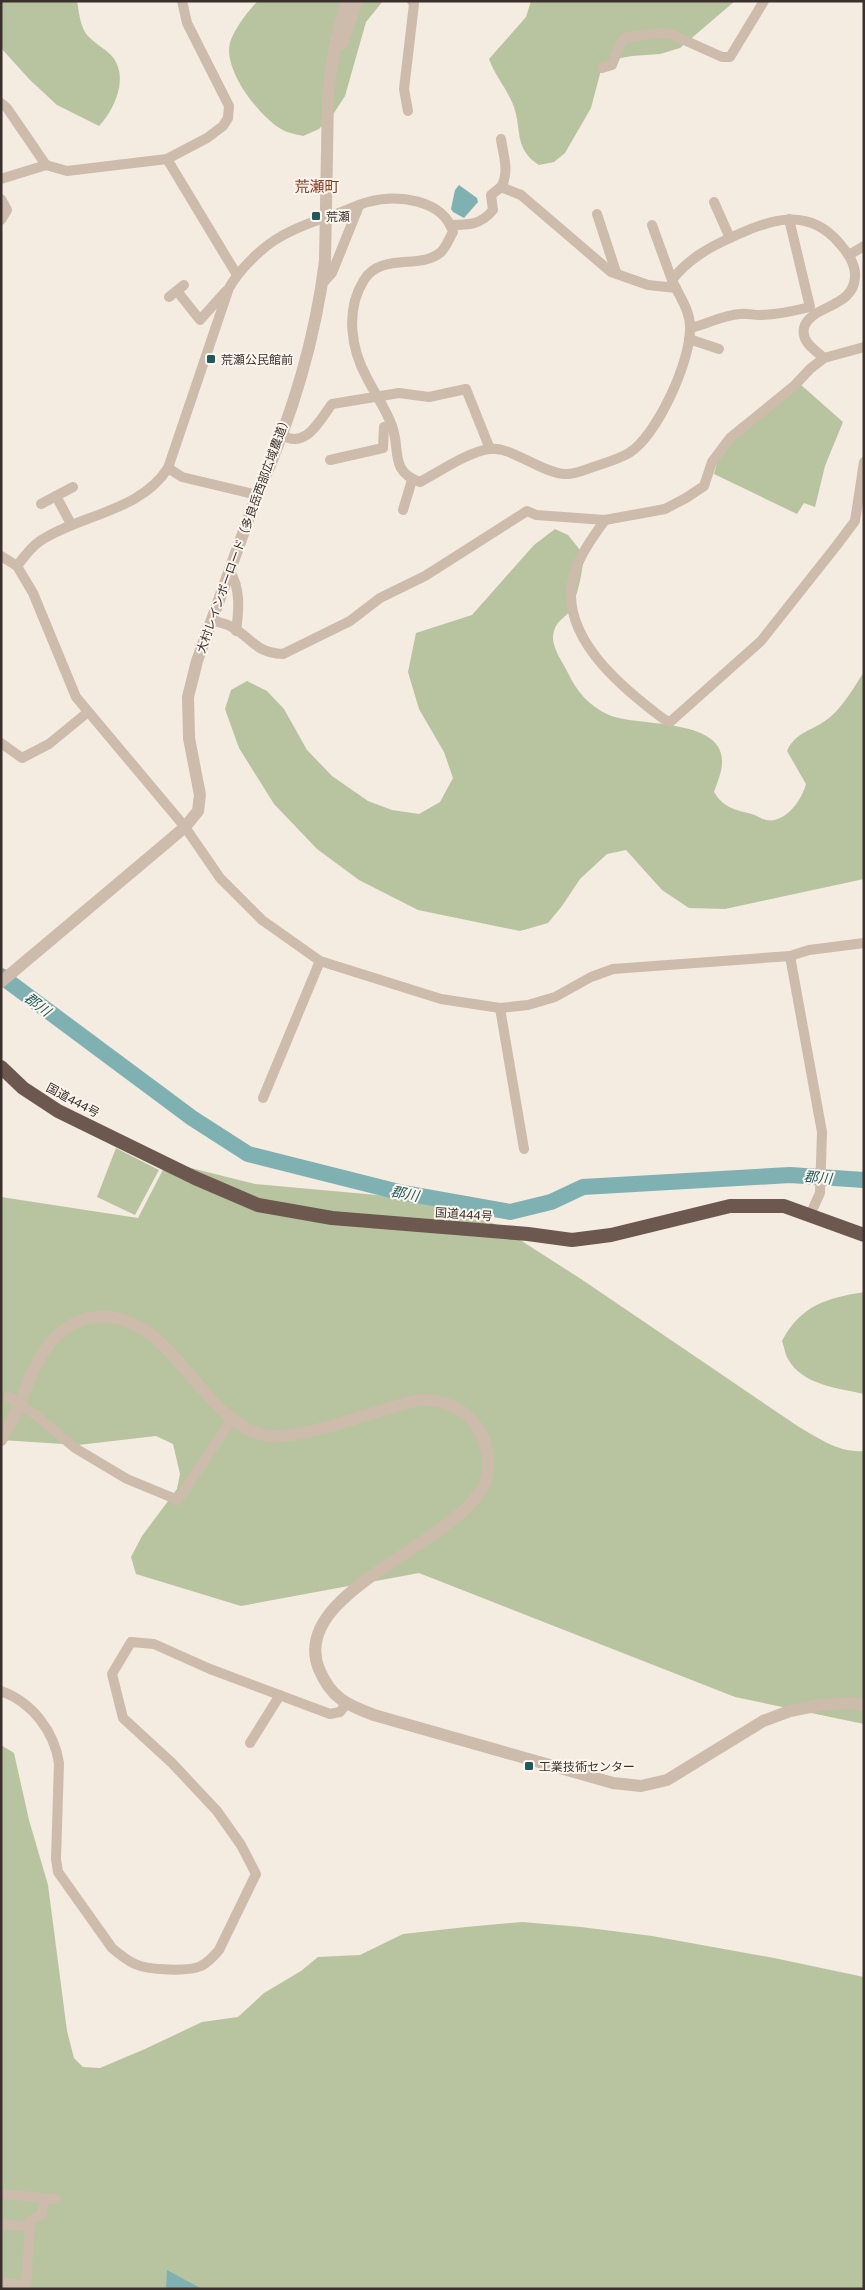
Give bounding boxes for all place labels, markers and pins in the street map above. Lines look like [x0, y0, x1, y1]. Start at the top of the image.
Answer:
place label: 荒瀬 [326, 209, 350, 224]
marker: 荒瀬 [310, 210, 322, 222]
place label: 荒瀬公民館前 [221, 352, 293, 367]
marker: 荒瀬公民館前 [205, 353, 217, 365]
place label: 工業技術センター [539, 1759, 635, 1774]
marker: 工業技術センター [523, 1760, 535, 1772]

